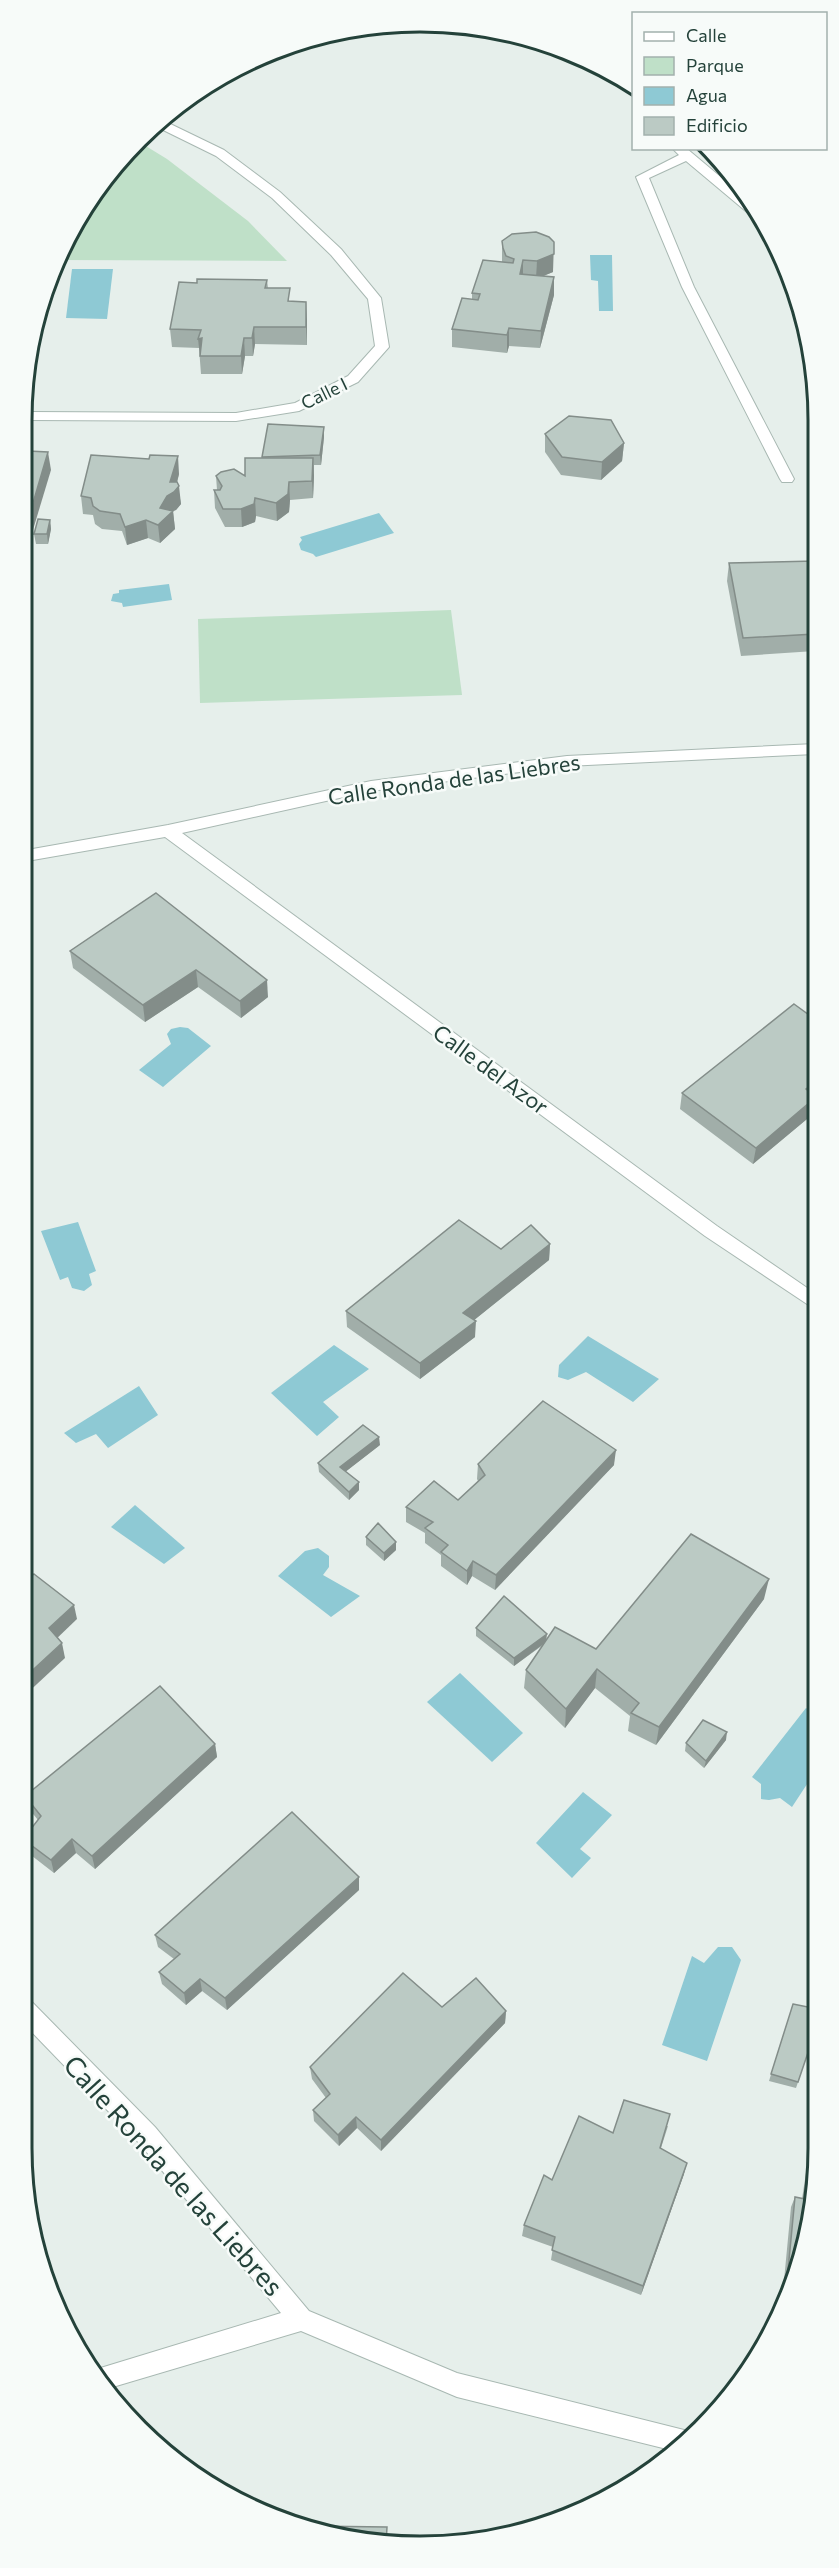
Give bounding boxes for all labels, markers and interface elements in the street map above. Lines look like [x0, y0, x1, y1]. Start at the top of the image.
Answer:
legend [632, 12, 827, 150]
text: Calle [686, 24, 726, 46]
text: Parque [686, 54, 744, 76]
text: Agua [686, 84, 727, 106]
text: Edificio [686, 114, 748, 136]
street label: Calle I [297, 372, 351, 414]
street label: Calle Ronda de las Liebres [326, 748, 582, 810]
street label: Calle del Azor [428, 1018, 554, 1120]
street label: Calle Ronda de las Liebres [57, 2048, 291, 2302]

